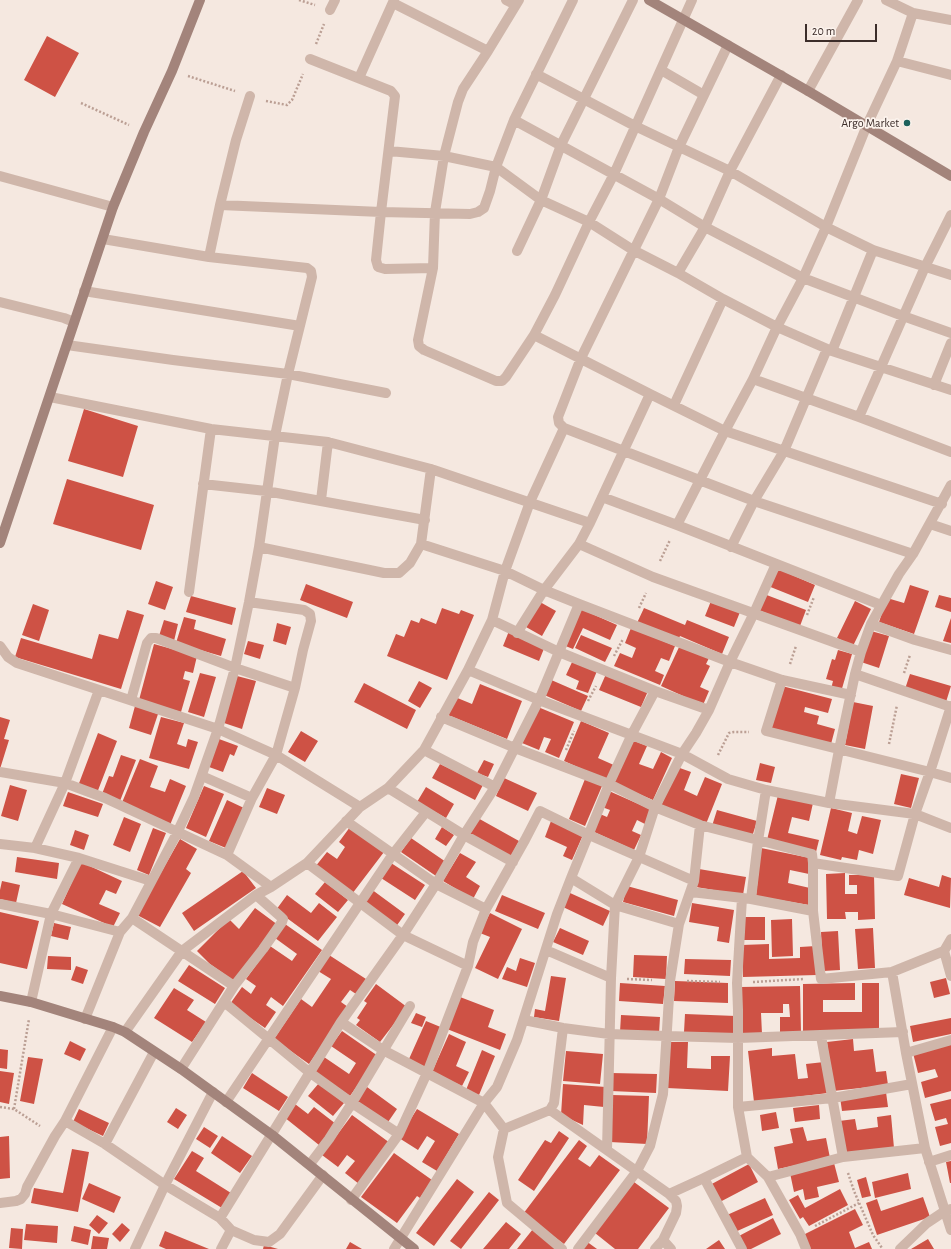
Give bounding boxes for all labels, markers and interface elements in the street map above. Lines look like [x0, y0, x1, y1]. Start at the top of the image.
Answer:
scale bar [807, 16, 879, 42]
text: 20 m [812, 25, 835, 37]
place label: Argo Market [841, 116, 899, 130]
marker: Argo Market [902, 118, 912, 128]

